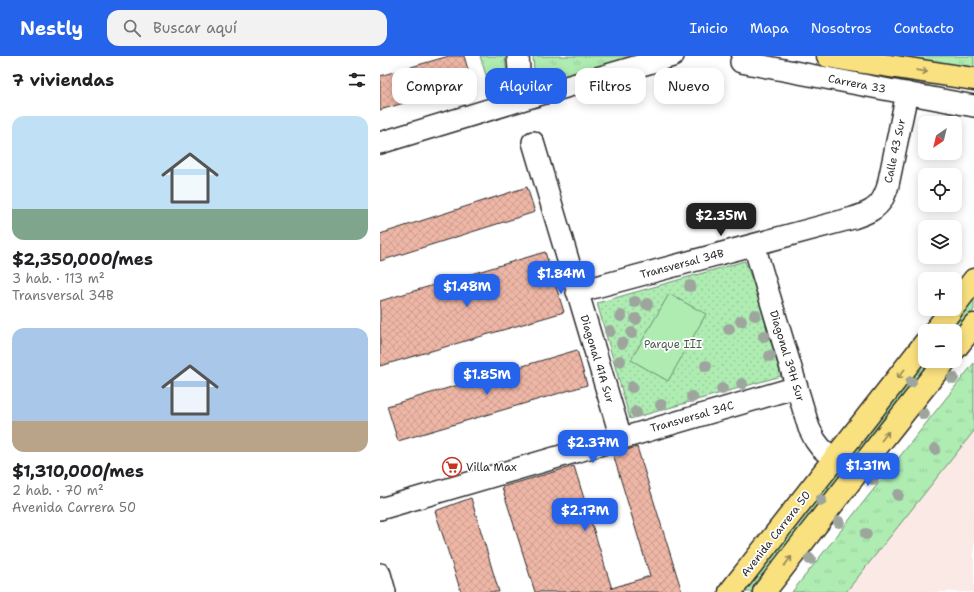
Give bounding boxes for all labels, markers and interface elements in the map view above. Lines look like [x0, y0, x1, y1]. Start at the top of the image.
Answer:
search box [107, 10, 387, 46]
text: Nestly [20, 16, 83, 41]
icon: search [121, 17, 143, 39]
text: Buscar aquí [153, 18, 237, 38]
text: Inicio [690, 19, 728, 37]
text: Mapa [750, 19, 789, 37]
text: Nosotros [811, 19, 872, 37]
text: Contacto [894, 19, 954, 37]
one-way arrow [915, 67, 928, 75]
chip: Comprar [392, 68, 477, 104]
chip: Alquilar [485, 68, 567, 104]
chip: Filtros [575, 68, 646, 104]
chip: Nuevo [654, 68, 724, 104]
text: 7 viviendas [12, 69, 114, 91]
icon: filters [346, 69, 368, 91]
street label: Carrera 33 [827, 71, 887, 97]
north arrow [918, 116, 962, 160]
map controls [918, 116, 962, 368]
street label: Calle 43 Sur [881, 117, 909, 185]
icon: home [154, 142, 226, 214]
button: locate [918, 168, 962, 212]
pin: $2.35M [688, 203, 754, 237]
text: $2.35M [695, 207, 747, 224]
button: layers [918, 220, 962, 264]
street label: Transversal 34B [638, 245, 726, 282]
text: $2,350,000/mes [12, 248, 153, 270]
pin: $1.84M [528, 261, 594, 295]
text: $1.84M [537, 265, 585, 282]
text: 3 hab. · 113 m² [12, 270, 105, 287]
button: + [918, 272, 962, 316]
pin: $1.48M [434, 274, 500, 308]
text: $1.48M [443, 278, 491, 295]
text: Transversal 34B [12, 287, 114, 304]
street label: Diagonal 39H Sur [766, 308, 808, 404]
street label: Diagonal 41A Sur [576, 313, 618, 405]
button: − [918, 324, 962, 368]
park label: Parque III [644, 337, 702, 352]
icon: home [154, 354, 226, 426]
pin: $1.85M [454, 362, 520, 396]
text: $1.85M [463, 366, 511, 383]
one-way arrow [897, 369, 905, 380]
street label: Transversal 34C [648, 398, 736, 436]
pin: $2.37M [560, 430, 626, 464]
one-way arrow [881, 431, 890, 442]
text: $2.37M [567, 434, 619, 451]
pin: $1.31M [835, 453, 901, 487]
supermarket icon: Villa Max [441, 456, 463, 478]
text: $1.31M [845, 457, 891, 474]
text: $1,310,000/mes [12, 460, 144, 482]
place label: Villa Max [466, 460, 517, 475]
text: 2 hab. · 70 m² [12, 482, 104, 499]
street label: Avenida Carrera 50 [738, 488, 814, 580]
pin: $2.17M [552, 498, 618, 532]
text: Avenida Carrera 50 [12, 499, 136, 516]
text: $2.17M [561, 502, 609, 519]
one-way arrow [784, 556, 793, 567]

